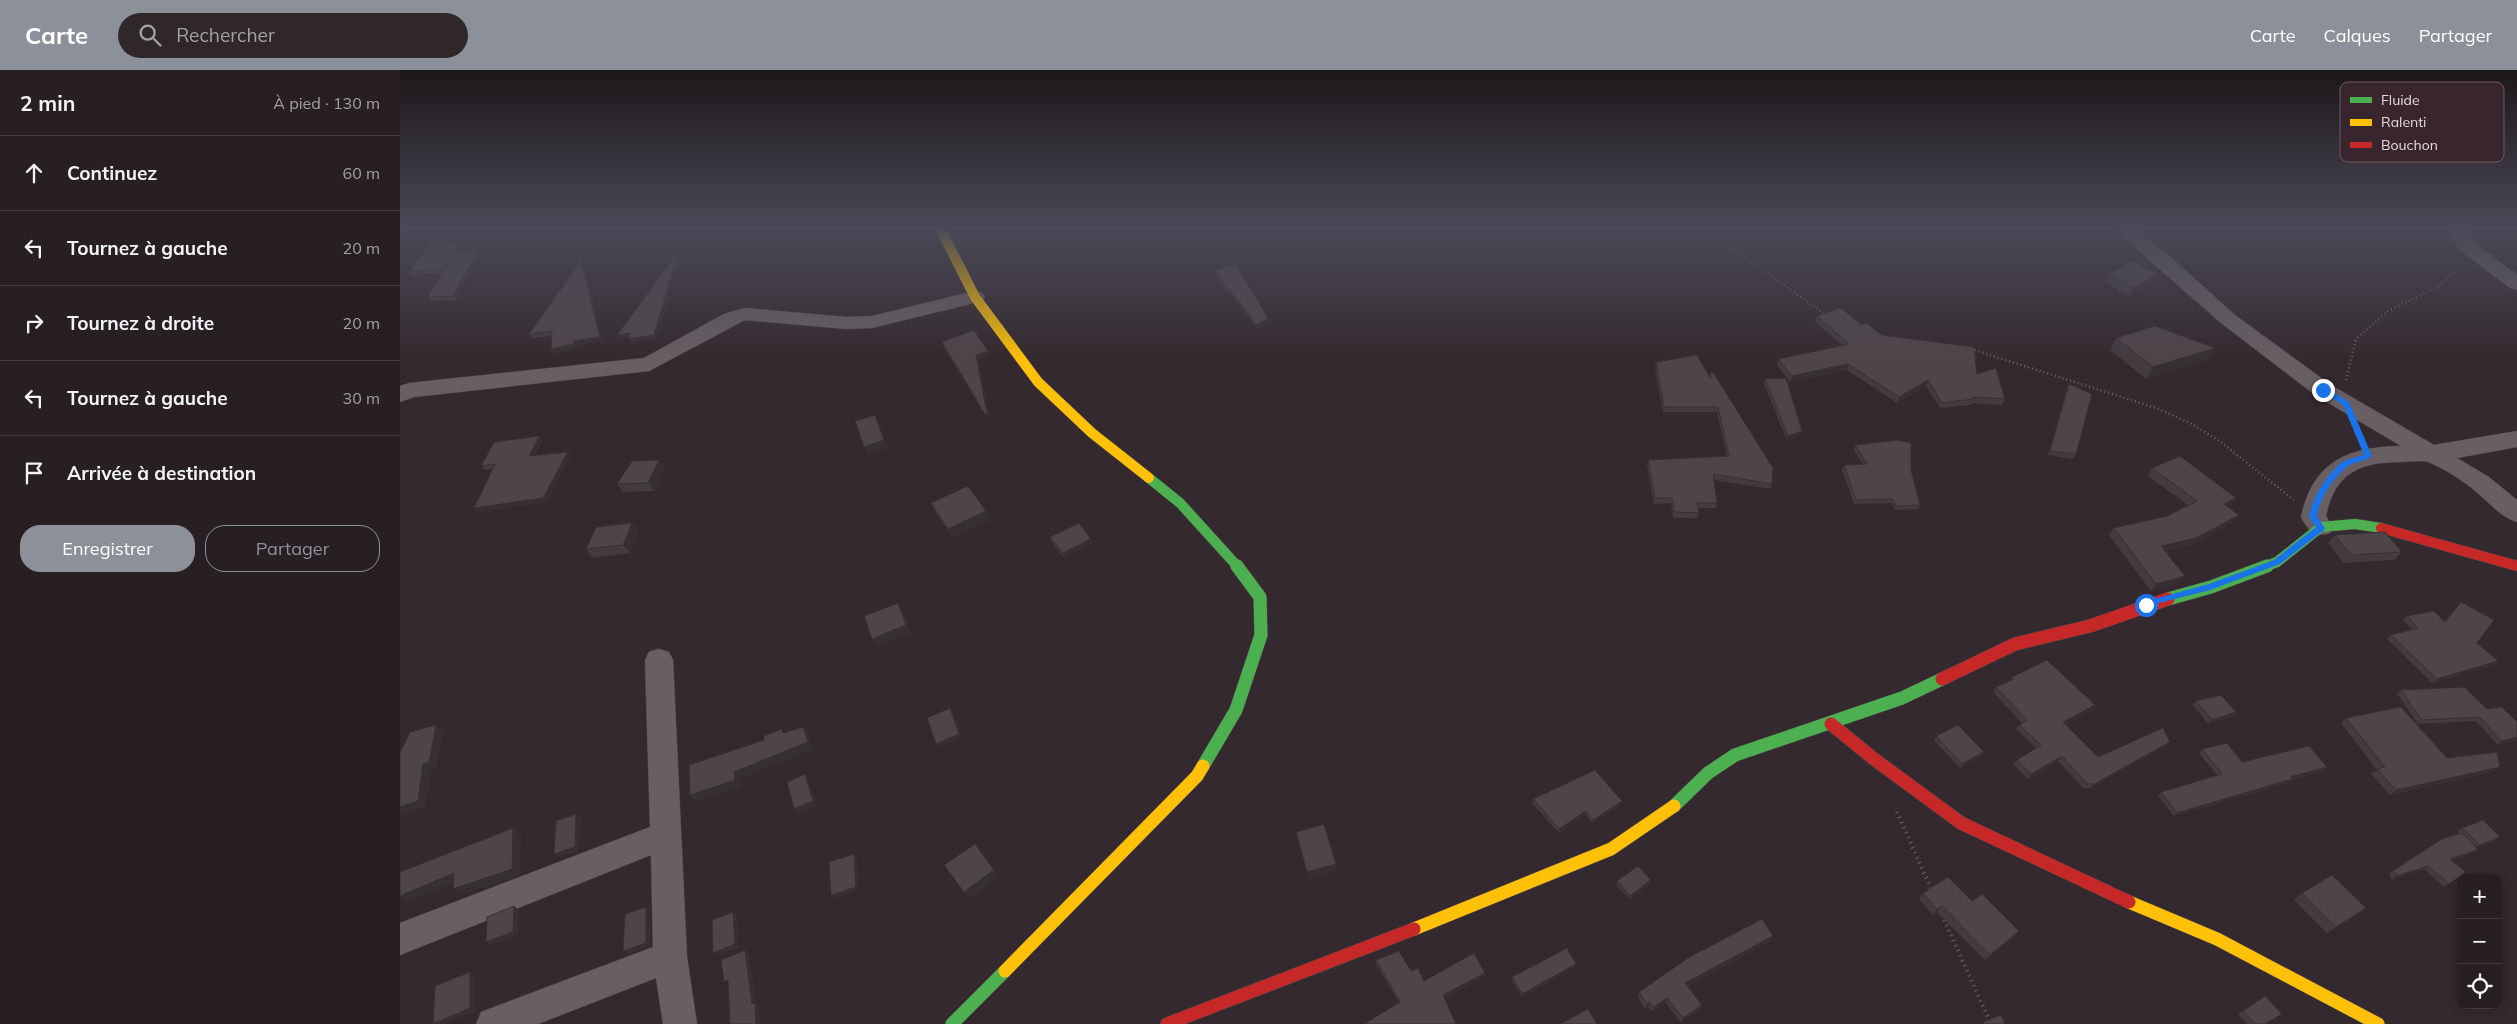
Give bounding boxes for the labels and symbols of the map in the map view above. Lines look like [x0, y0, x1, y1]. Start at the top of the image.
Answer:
legend [2340, 82, 2504, 162]
text: Fluide [2381, 91, 2420, 109]
text: Ralenti [2381, 113, 2426, 131]
text: Bouchon [2381, 136, 2438, 154]
route end [2312, 379, 2335, 402]
route start [2135, 594, 2158, 617]

